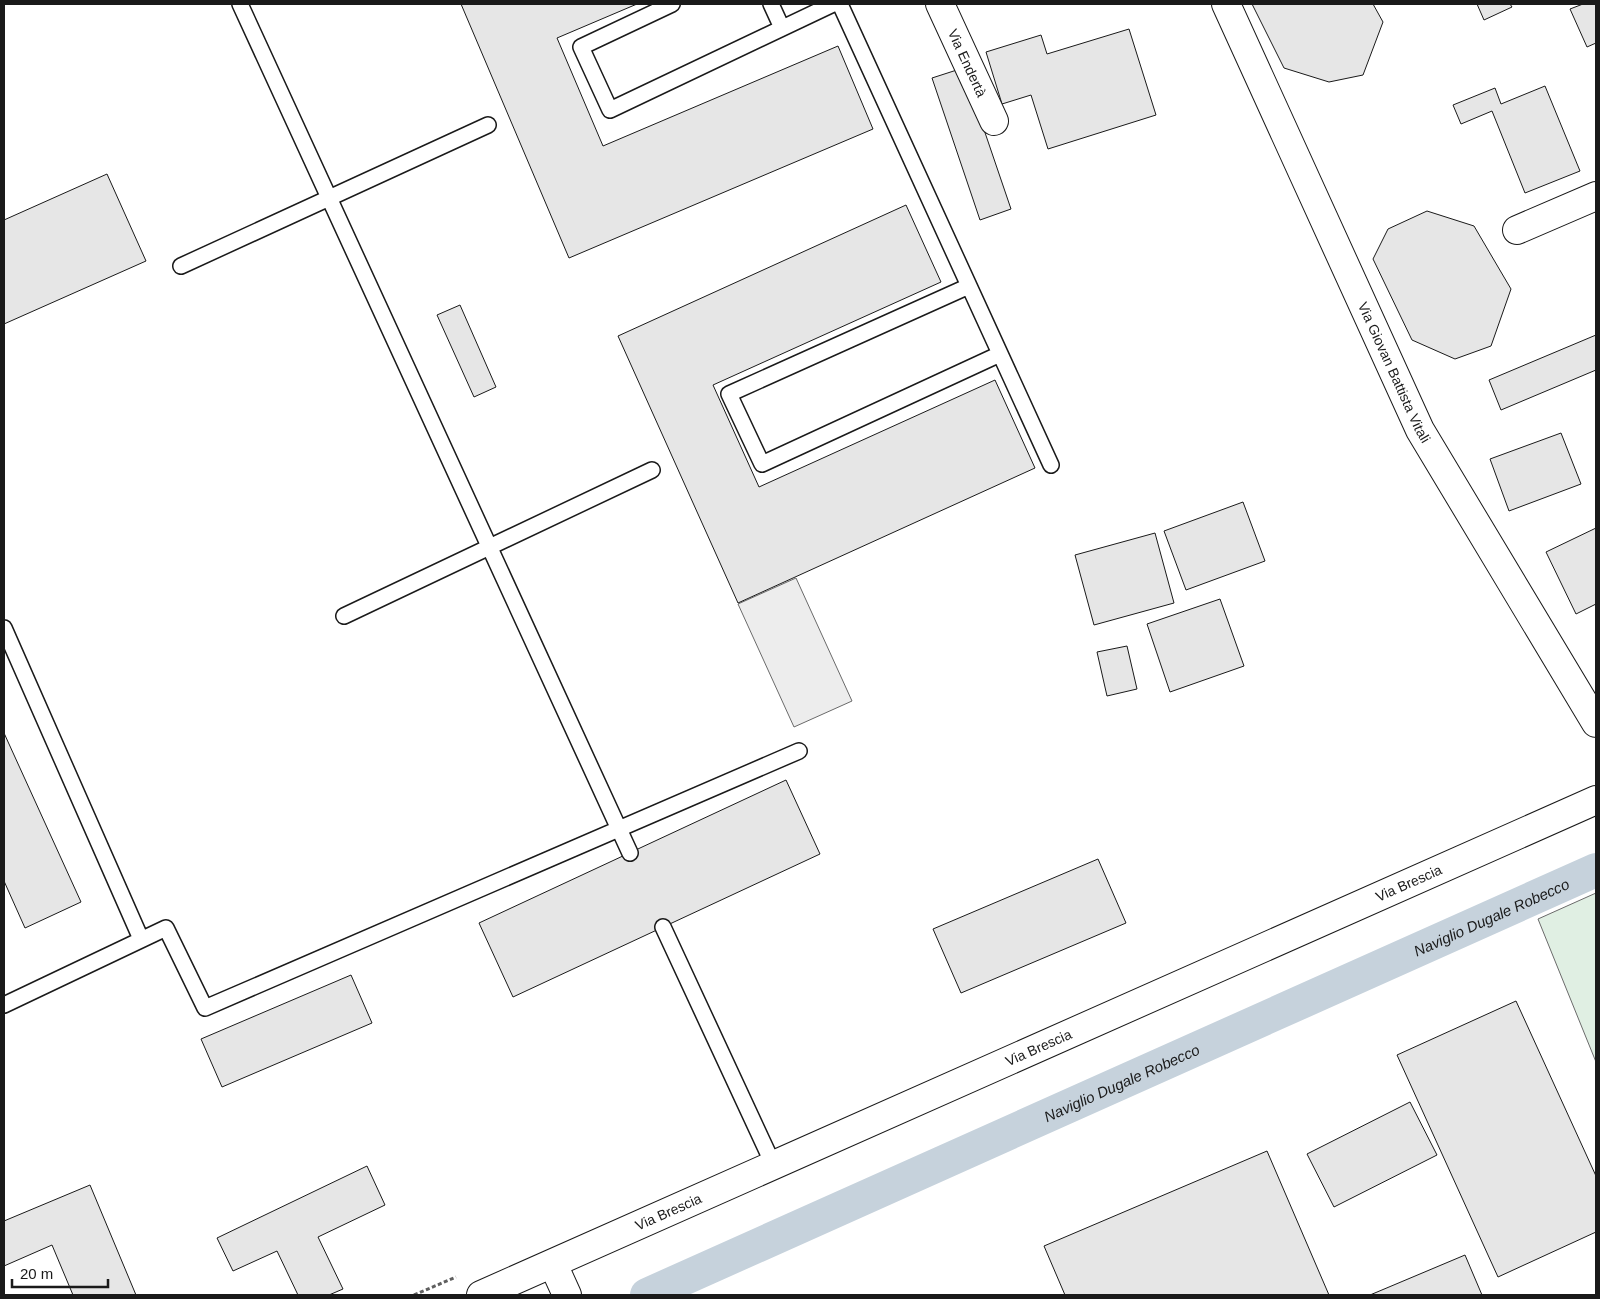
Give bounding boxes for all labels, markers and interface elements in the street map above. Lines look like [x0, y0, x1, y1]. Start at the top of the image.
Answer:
street label: Via Endertà [945, 27, 990, 100]
street label: Via Giovan Battista Vitali [1355, 300, 1434, 446]
street label: Via Brescia [1373, 861, 1444, 905]
water label: Naviglio Dugale Robecco [1411, 875, 1572, 959]
street label: Via Brescia [1003, 1026, 1074, 1069]
water label: Naviglio Dugale Robecco [1041, 1040, 1202, 1125]
street label: Via Brescia [633, 1190, 704, 1233]
scale bar [12, 1256, 109, 1288]
text: 20 m [20, 1265, 53, 1282]

